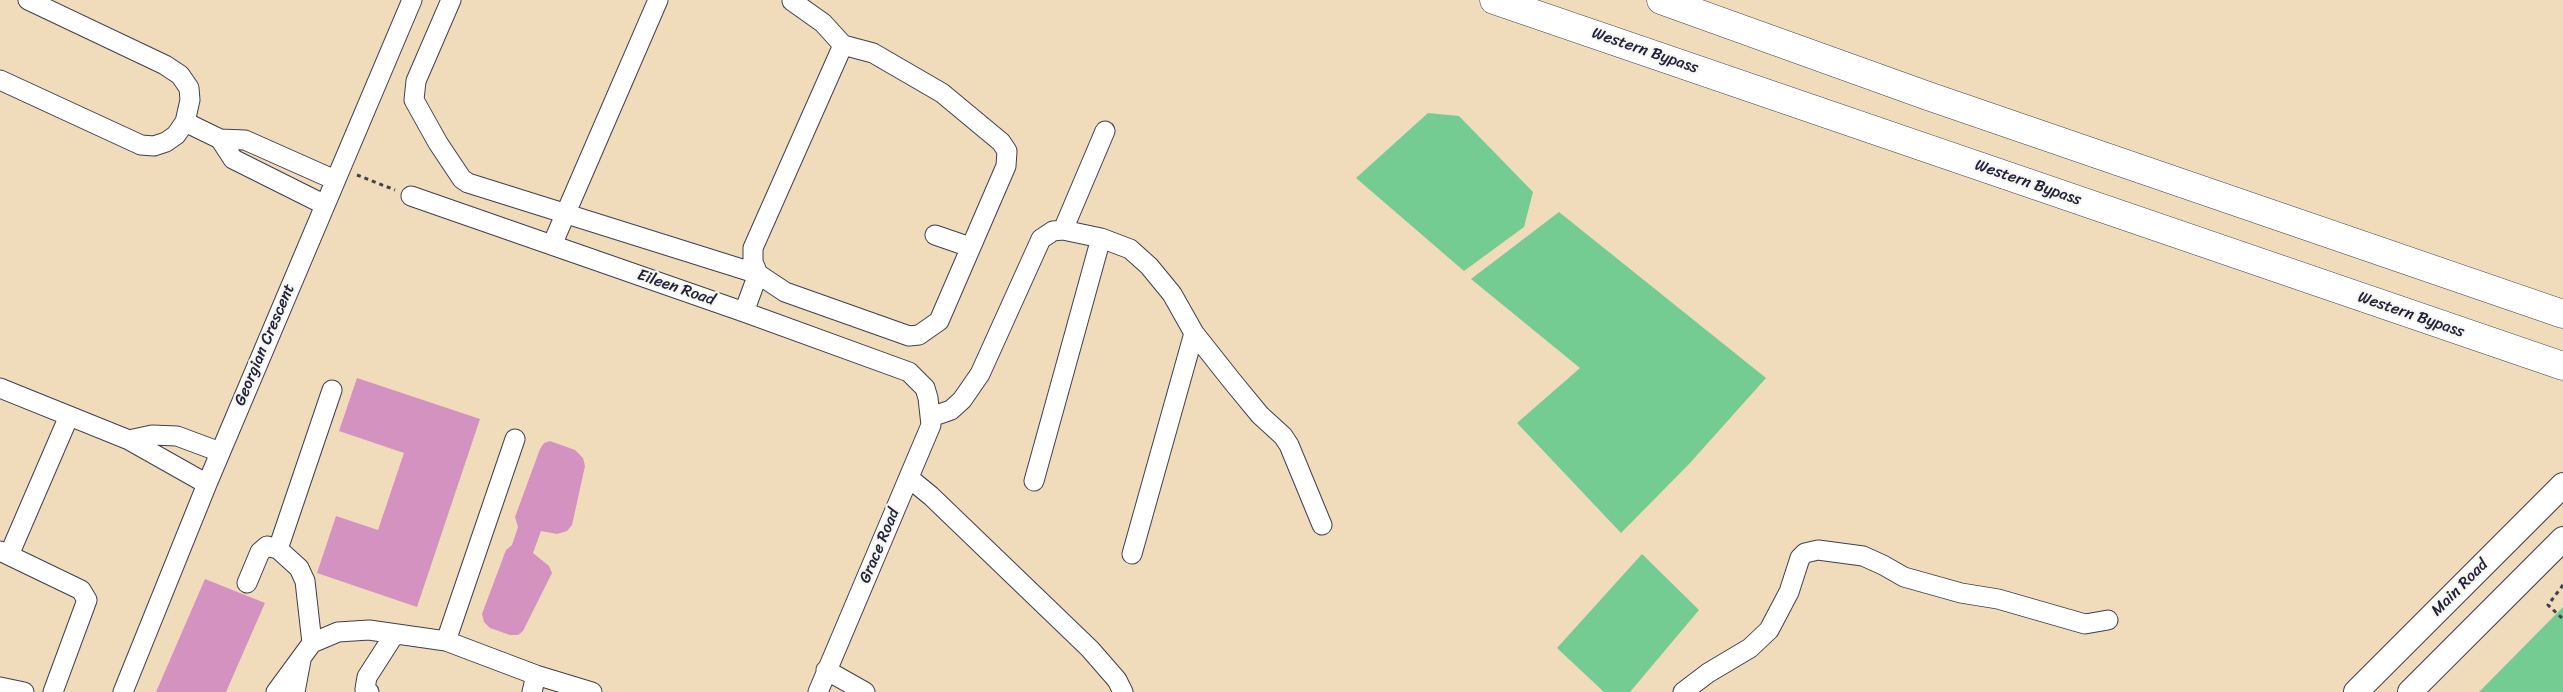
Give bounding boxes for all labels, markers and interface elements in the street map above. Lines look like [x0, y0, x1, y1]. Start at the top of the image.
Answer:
street label: Western Bypass [1589, 24, 1701, 78]
street label: Western Bypass [1972, 156, 2084, 210]
street label: Eileen Road [635, 266, 717, 310]
street label: Georgian Crescent [231, 281, 299, 409]
street label: Western Bypass [2355, 288, 2467, 342]
street label: Grace Road [856, 506, 904, 586]
street label: Main Road [2428, 556, 2492, 620]

